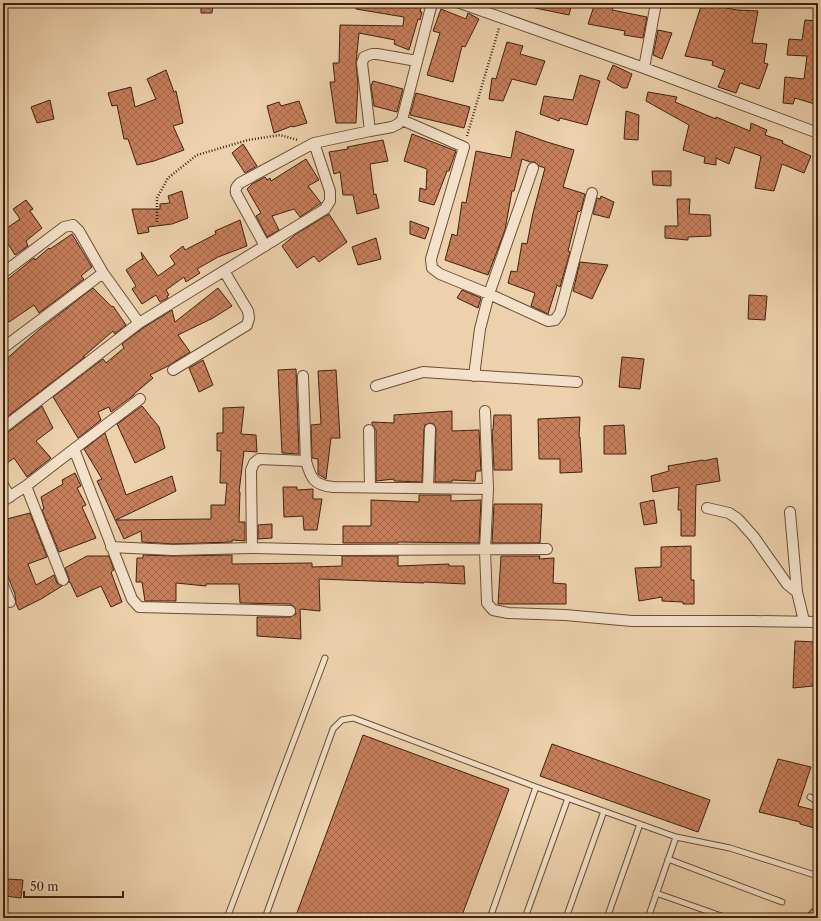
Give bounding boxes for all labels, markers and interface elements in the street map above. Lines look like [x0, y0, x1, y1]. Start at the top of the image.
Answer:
scale bar [24, 873, 123, 899]
text: 50 m [30, 879, 59, 894]

